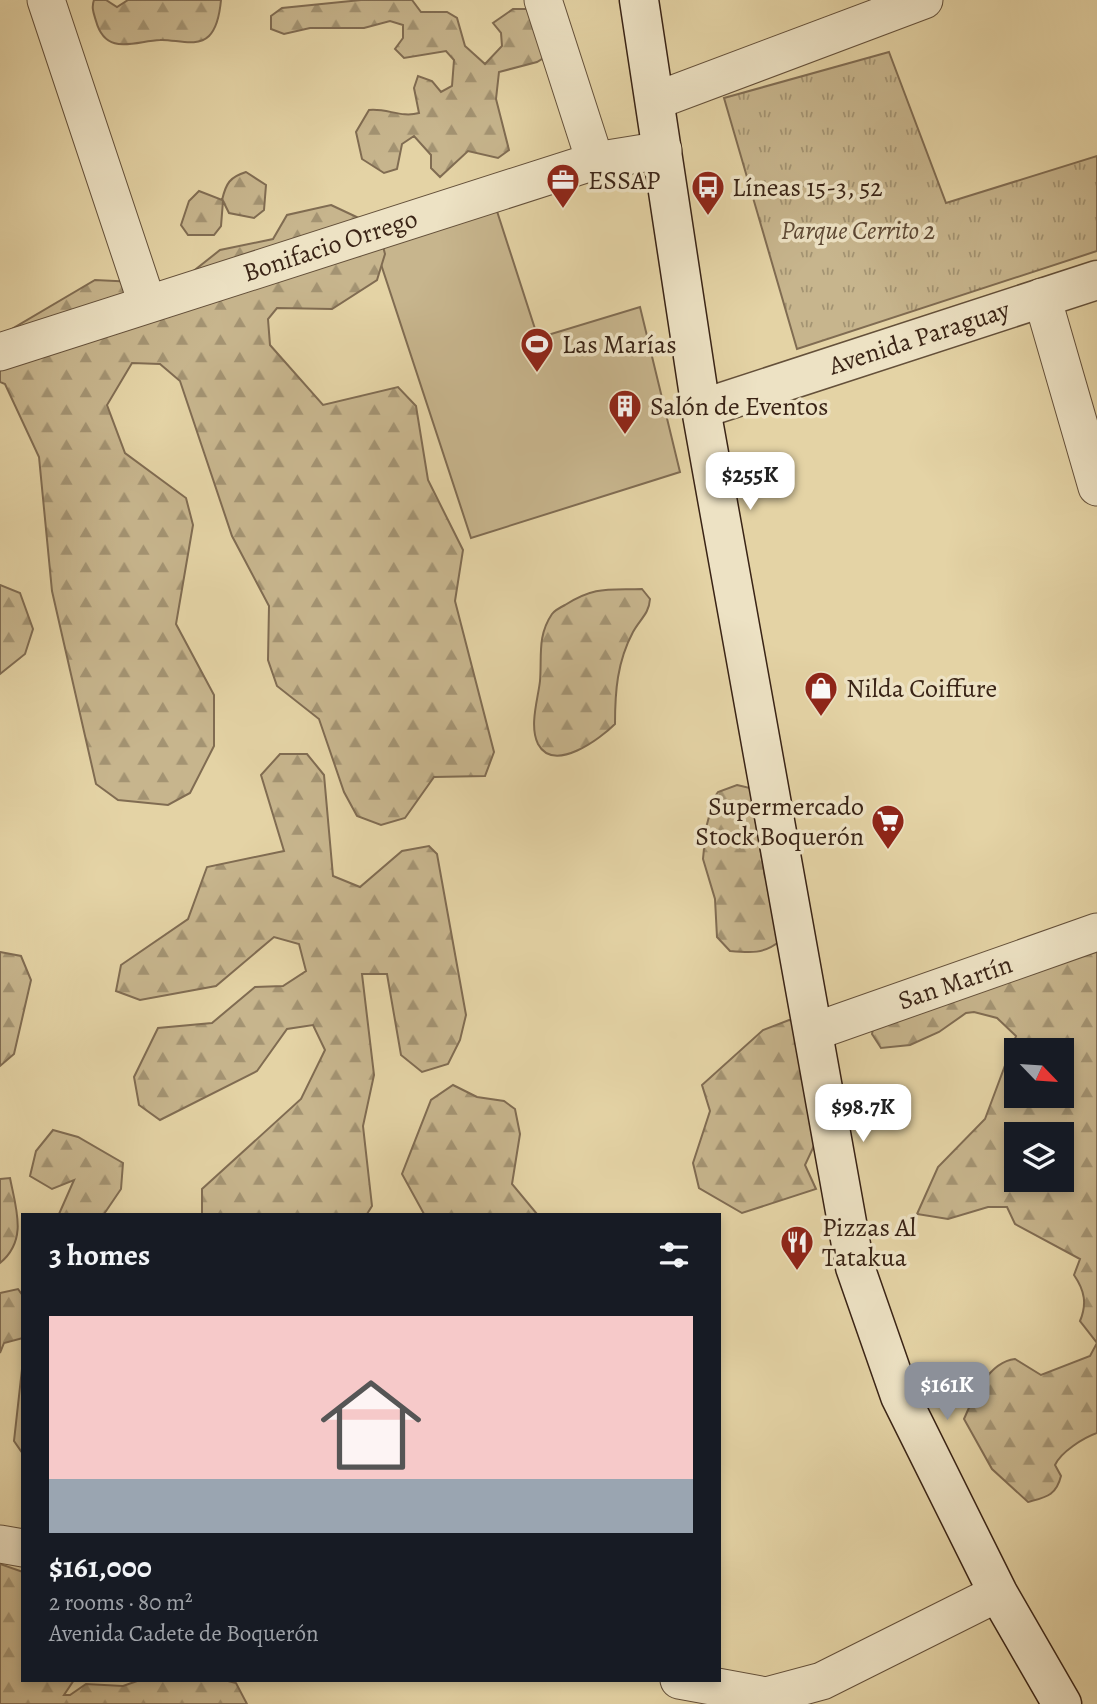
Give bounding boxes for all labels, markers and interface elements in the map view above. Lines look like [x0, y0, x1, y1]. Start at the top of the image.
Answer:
office icon: ESSAP [544, 161, 582, 210]
place label: ESSAP [588, 163, 660, 198]
bus stop icon: Líneas 15-3, 52 [689, 168, 727, 217]
place label: Líneas 15-3, 52 [732, 170, 883, 205]
street label: Bonifacio Orrego [238, 201, 422, 290]
park label: Parque Cerrito 2 [781, 213, 935, 248]
street label: Avenida Paraguay [823, 292, 1014, 384]
sports icon: Las Marías [518, 325, 556, 374]
place label: Las Marías [562, 327, 677, 362]
building icon: Salón de Eventos [606, 387, 644, 436]
place label: Salón de Eventos [650, 389, 828, 424]
pin: $255K [701, 452, 799, 512]
text: $255K [722, 459, 778, 490]
shop icon: Nilda Coiffure [802, 669, 840, 718]
place label: Nilda Coiffure [846, 671, 997, 706]
place label: Supermercado Stock Boquerón [695, 789, 864, 854]
supermarket icon: Supermercado Stock Boquerón [869, 802, 907, 851]
street label: San Martín [893, 947, 1017, 1018]
north arrow [1004, 1038, 1074, 1108]
map controls [1004, 1038, 1074, 1192]
pin: $98.7K [806, 1084, 920, 1144]
text: $98.7K [831, 1091, 895, 1122]
button: layers [1004, 1122, 1074, 1192]
place label: Pizzas Al Tatakua [822, 1210, 916, 1275]
restaurant icon: Pizzas Al Tatakua [778, 1223, 816, 1272]
text: 3 homes [49, 1235, 150, 1275]
icon: filters [655, 1236, 693, 1274]
icon: home [308, 1362, 434, 1488]
pin: $161K [898, 1362, 996, 1422]
text: $161K [920, 1369, 974, 1400]
text: $161,000 [49, 1547, 152, 1587]
text: 2 rooms · 80 m² [49, 1587, 193, 1618]
text: Avenida Cadete de Boquerón [49, 1618, 319, 1649]

